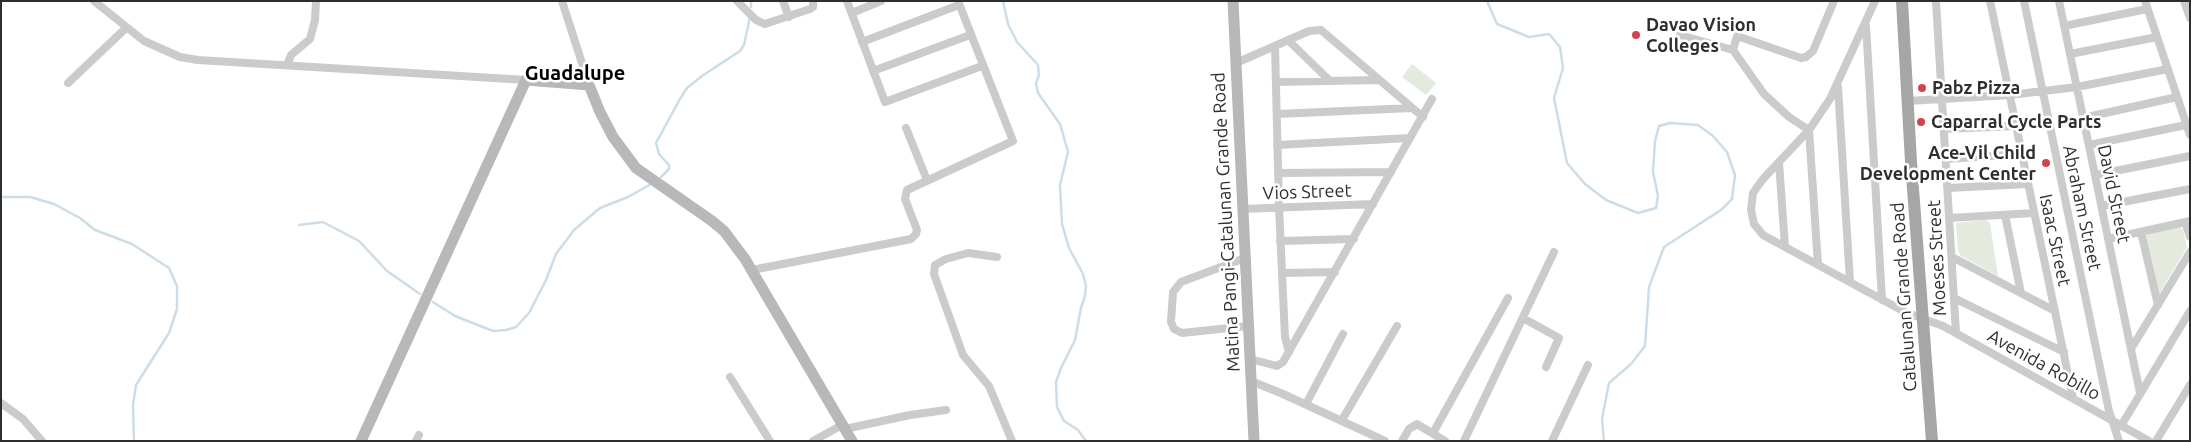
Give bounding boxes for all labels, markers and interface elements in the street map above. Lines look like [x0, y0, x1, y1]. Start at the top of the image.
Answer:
place label: Davao Vision Colleges [1646, 14, 1756, 56]
marker: Davao Vision Colleges [1630, 29, 1642, 41]
district label: Guadalupe [525, 61, 625, 85]
street label: Matina Pangi-Catalunan Grande Road [1207, 72, 1245, 372]
place label: Pabz Pizza [1932, 77, 2020, 99]
marker: Pabz Pizza [1916, 82, 1928, 94]
place label: Caparral Cycle Parts [1931, 111, 2101, 133]
marker: Caparral Cycle Parts [1915, 116, 1927, 128]
place label: Ace-Vil Child Development Center [1860, 142, 2036, 184]
street label: Abraham Street [2058, 143, 2106, 273]
street label: David Street [2093, 143, 2135, 245]
marker: Ace-Vil Child Development Center [2040, 157, 2052, 169]
street label: Vios Street [1262, 180, 1352, 204]
street label: Isaac Street [2035, 192, 2075, 288]
street label: Moeses Street [1923, 199, 1951, 317]
street label: Catalunan Grande Road [1887, 202, 1921, 392]
street label: Avenida Robillo [1984, 325, 2104, 405]

